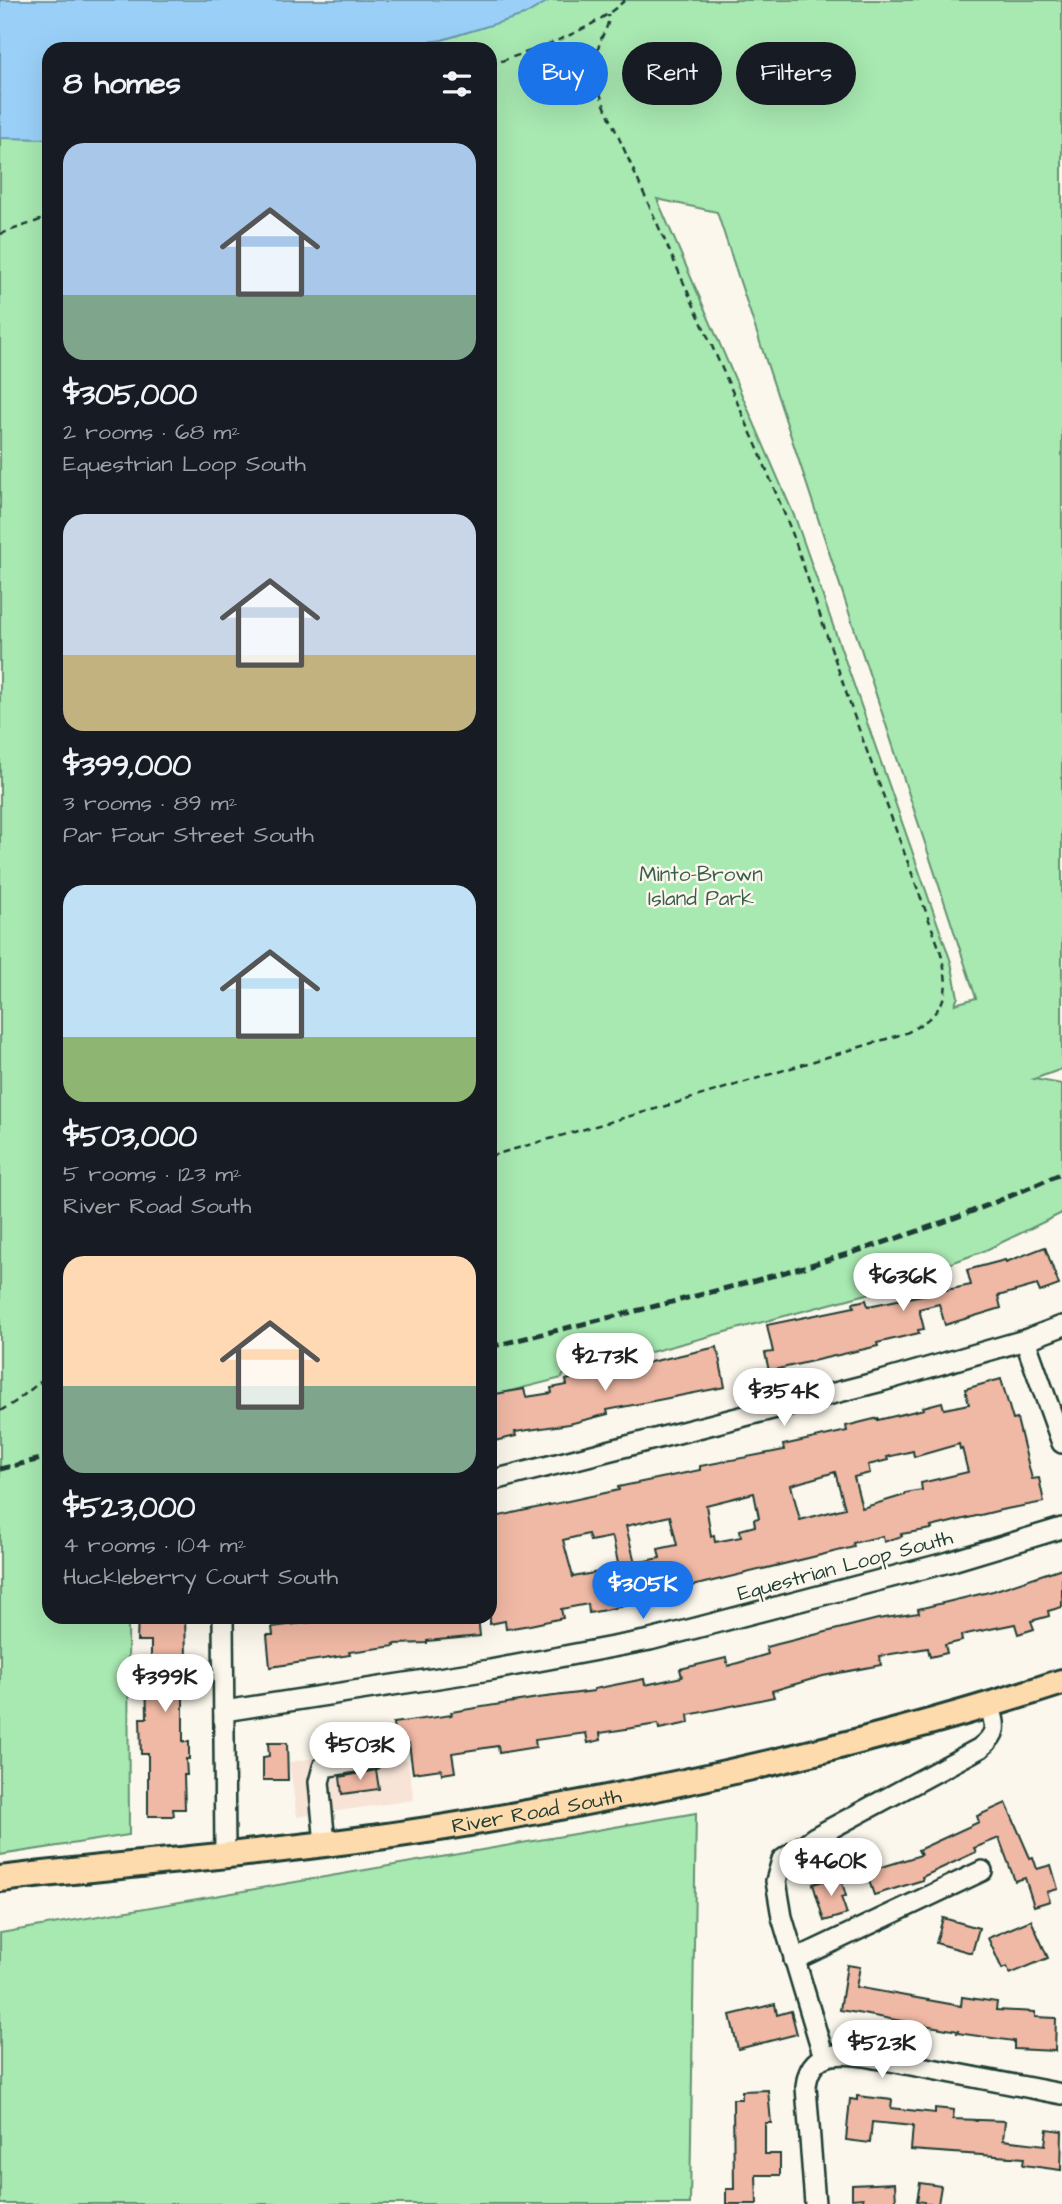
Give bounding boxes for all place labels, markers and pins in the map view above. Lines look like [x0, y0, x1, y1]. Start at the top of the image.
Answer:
pin: $636K [854, 1254, 952, 1313]
pin: $273K [556, 1334, 654, 1393]
pin: $354K [735, 1368, 833, 1428]
pin: $305K [594, 1562, 692, 1621]
pin: $399K [116, 1654, 214, 1714]
pin: $503K [311, 1722, 409, 1782]
pin: $460K [782, 1839, 880, 1898]
pin: $523K [833, 2021, 931, 2080]

